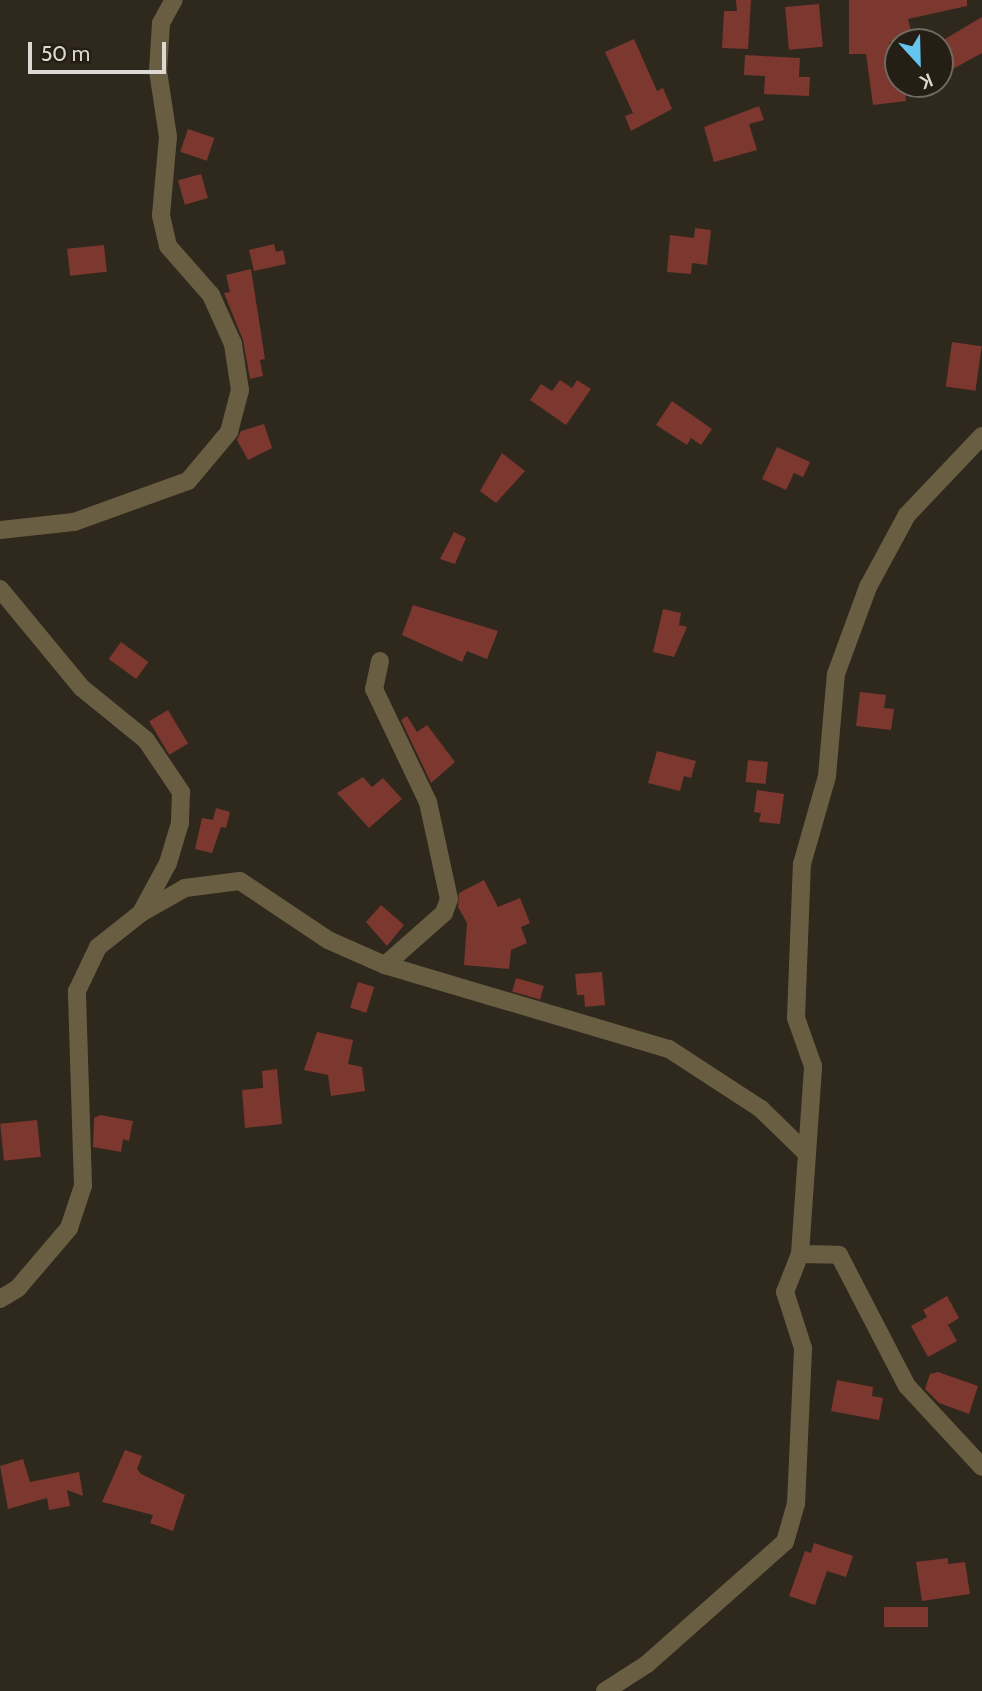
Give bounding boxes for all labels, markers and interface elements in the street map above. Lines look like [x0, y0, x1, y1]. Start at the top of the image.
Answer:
scale bar [32, 28, 170, 72]
north arrow [884, 28, 954, 98]
text: 50 m [41, 41, 90, 66]
text: K [916, 68, 936, 94]

